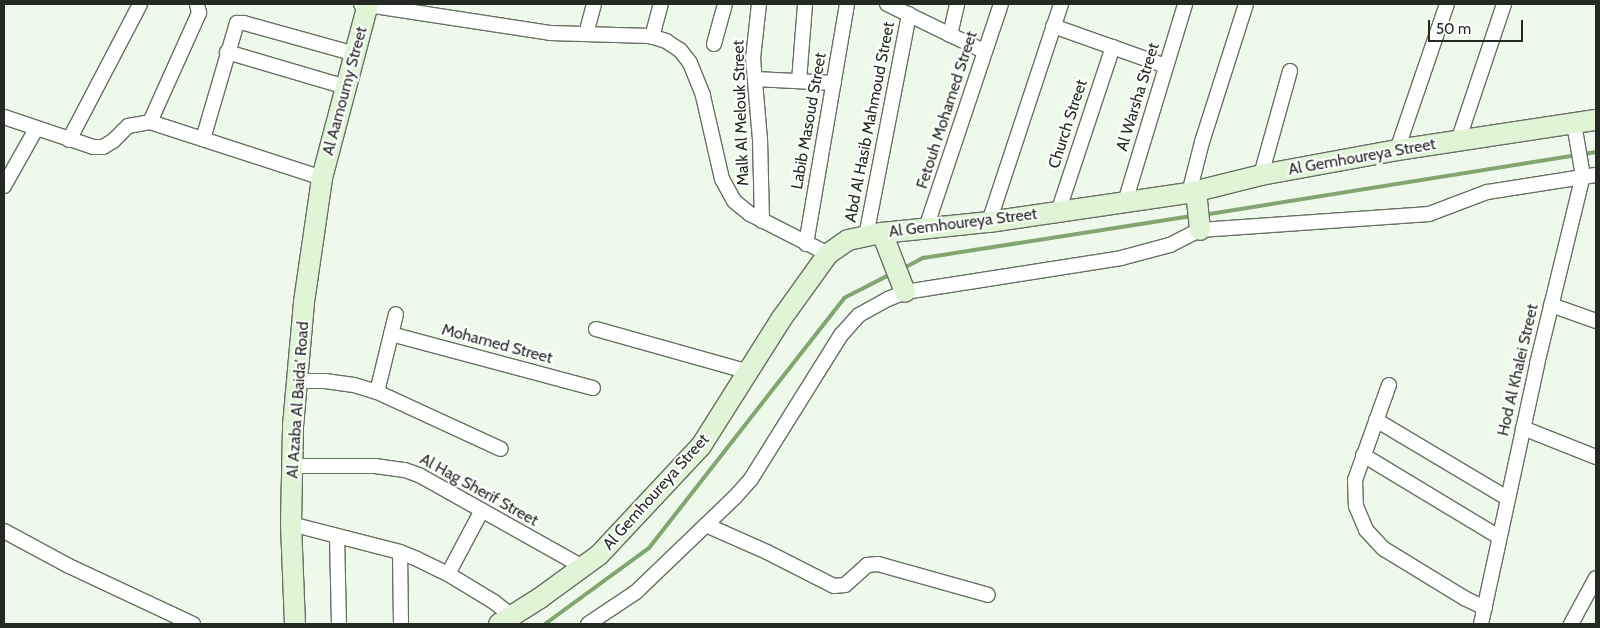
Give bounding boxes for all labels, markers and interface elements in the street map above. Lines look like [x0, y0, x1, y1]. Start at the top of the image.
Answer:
scale bar [1430, 10, 1525, 42]
street label: Abd Al Hasib Mahmoud Street [841, 20, 899, 224]
text: 50 m [1436, 20, 1471, 38]
street label: Al Aamoumy Street [319, 25, 371, 157]
street label: Fetouh Mohamed Street [912, 29, 982, 191]
street label: Malk Al Melouk Street [729, 40, 753, 186]
street label: Al Warsha Street [1112, 41, 1164, 153]
street label: Labib Masoud Street [788, 51, 830, 191]
street label: Church Street [1045, 77, 1091, 171]
street label: Al Gemhoureya Street [1287, 135, 1437, 179]
street label: Al Gemhoureya Street [888, 204, 1038, 242]
street label: Hod Al Khalei Street [1493, 302, 1543, 438]
street label: Mohamed Street [440, 320, 554, 368]
street label: Al Azaba Al Baida' Road [283, 321, 313, 479]
street label: Al Gemhoureya Street [599, 430, 713, 554]
street label: Al Hag Sherif Street [417, 450, 541, 530]

